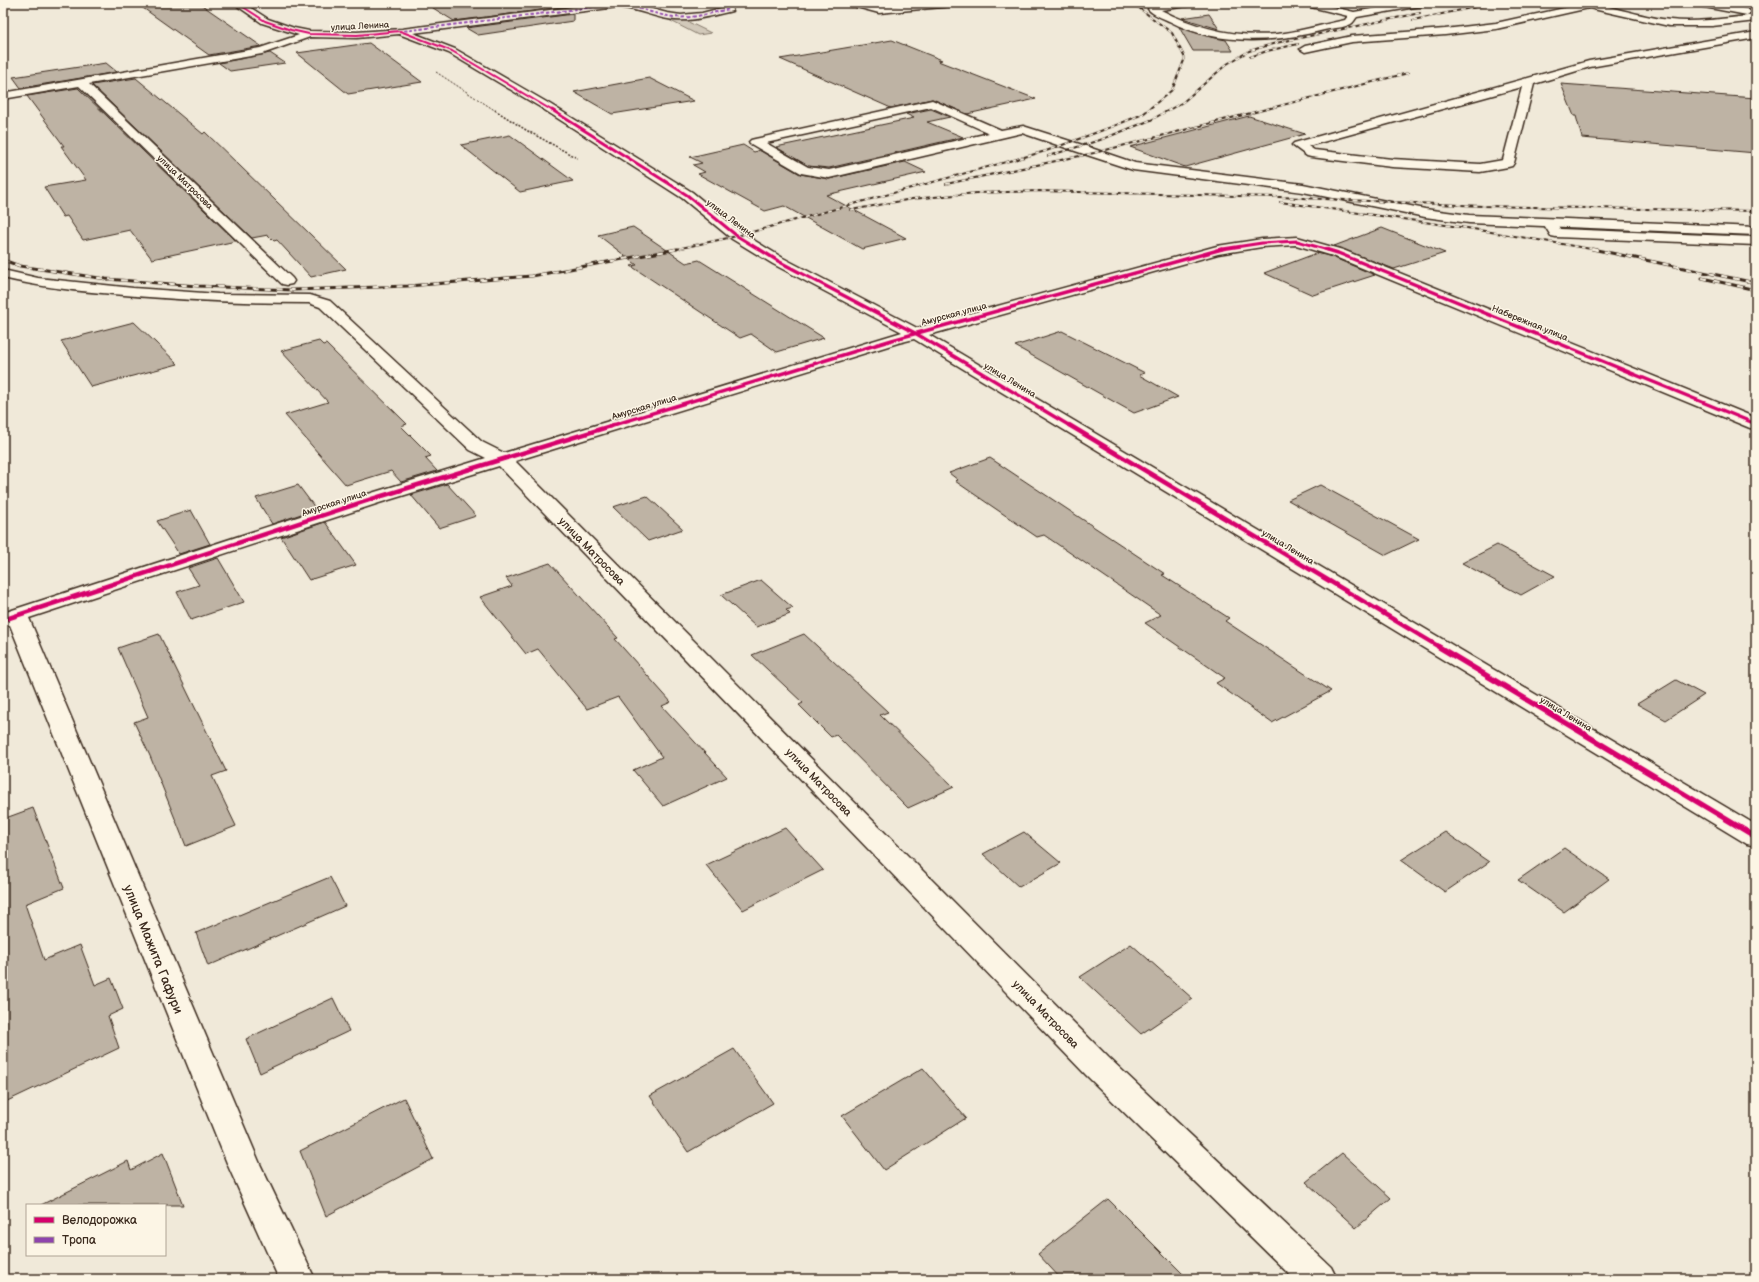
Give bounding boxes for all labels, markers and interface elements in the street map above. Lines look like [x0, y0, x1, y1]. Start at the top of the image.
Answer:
street label: улица Ленина [330, 19, 390, 34]
street label: улица Матросова [154, 153, 215, 212]
street label: улица Ленина [704, 197, 758, 242]
street label: Амурская улица [919, 300, 989, 329]
street label: Набережная улица [1490, 303, 1570, 344]
street label: улица Ленина [982, 361, 1038, 401]
street label: Амурская улица [609, 392, 679, 423]
street label: Амурская улица [299, 488, 369, 519]
street label: улица Матросова [556, 515, 628, 588]
street label: улица Ленина [1260, 528, 1316, 568]
street label: улица Ленина [1538, 695, 1594, 735]
street label: улица Матросова [783, 746, 855, 819]
street label: улица Мажита Гафури [120, 883, 186, 1016]
street label: улица Матросова [1010, 978, 1082, 1051]
legend [26, 1204, 166, 1256]
text: Велодорожка [62, 1213, 137, 1228]
text: Тропа [62, 1233, 96, 1248]

